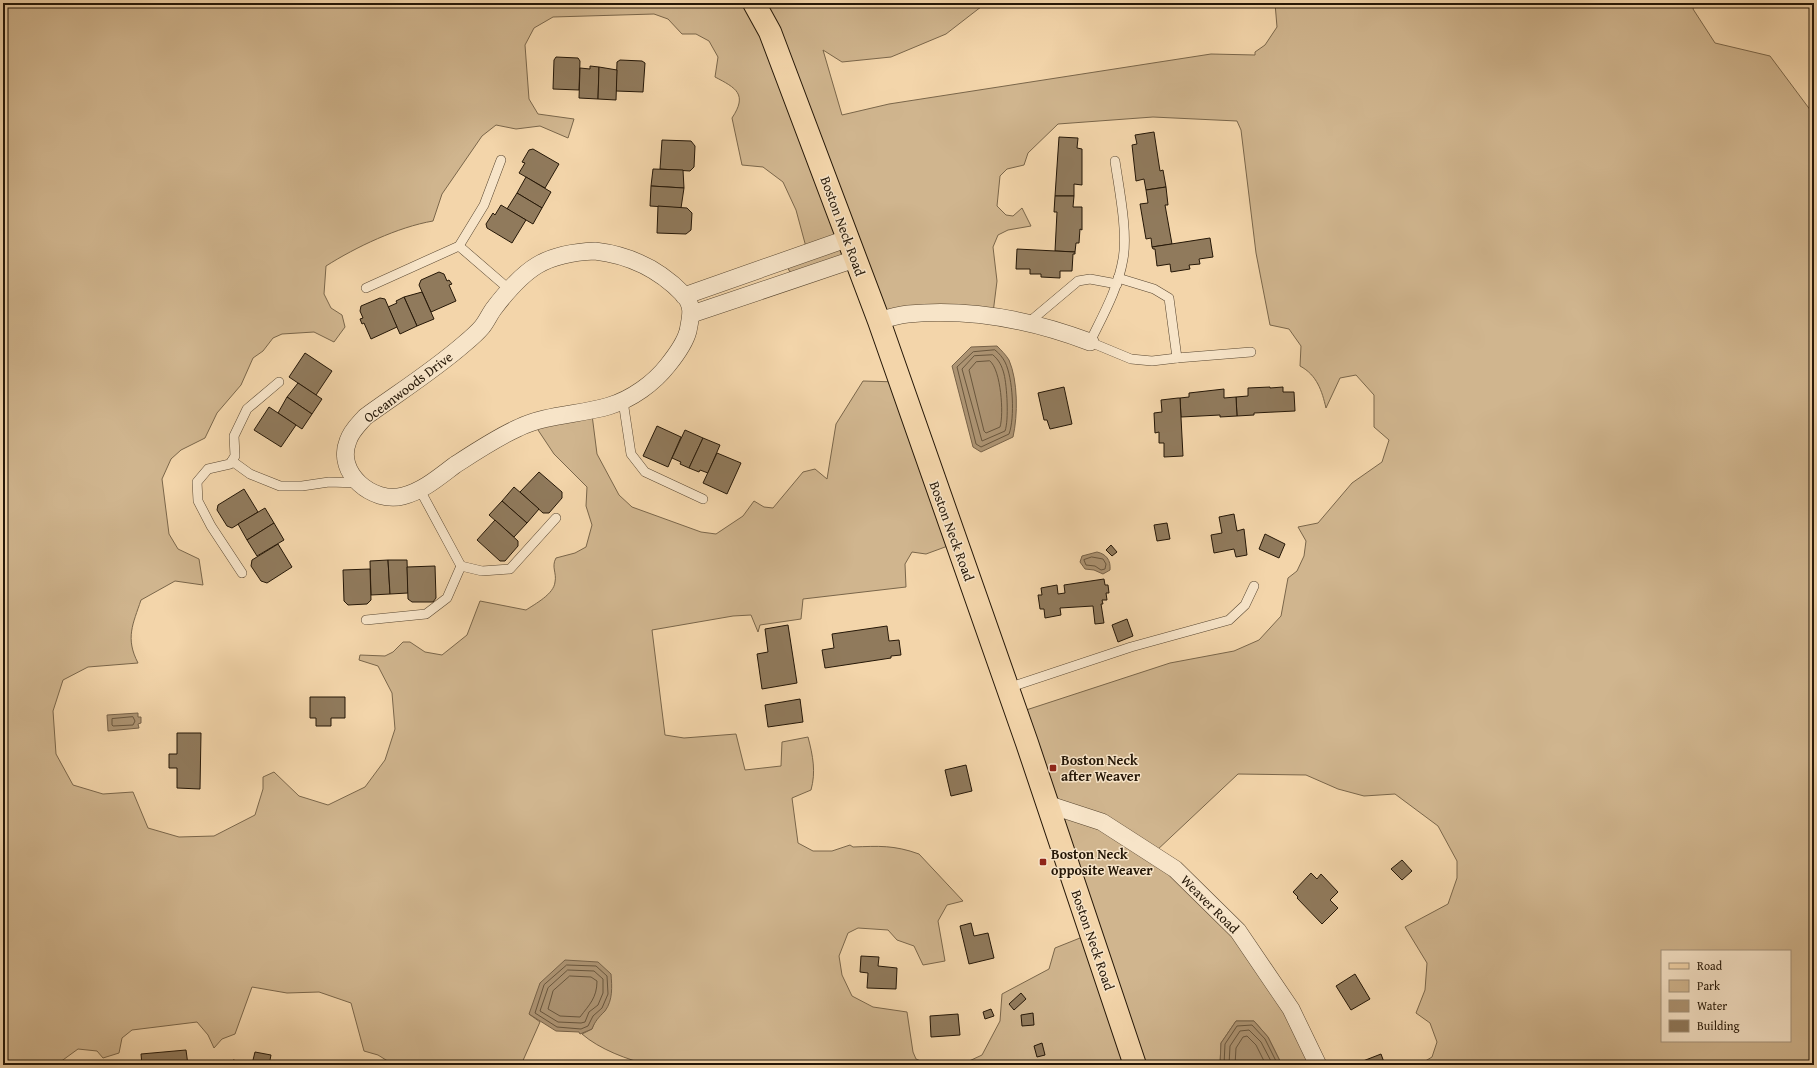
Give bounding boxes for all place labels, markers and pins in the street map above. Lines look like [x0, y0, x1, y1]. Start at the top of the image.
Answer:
place label: Boston Neck after Weaver [1061, 750, 1141, 786]
marker: Boston Neck after Weaver [1048, 763, 1058, 773]
place label: Boston Neck opposite Weaver [1051, 844, 1153, 880]
marker: Boston Neck opposite Weaver [1038, 857, 1048, 867]

